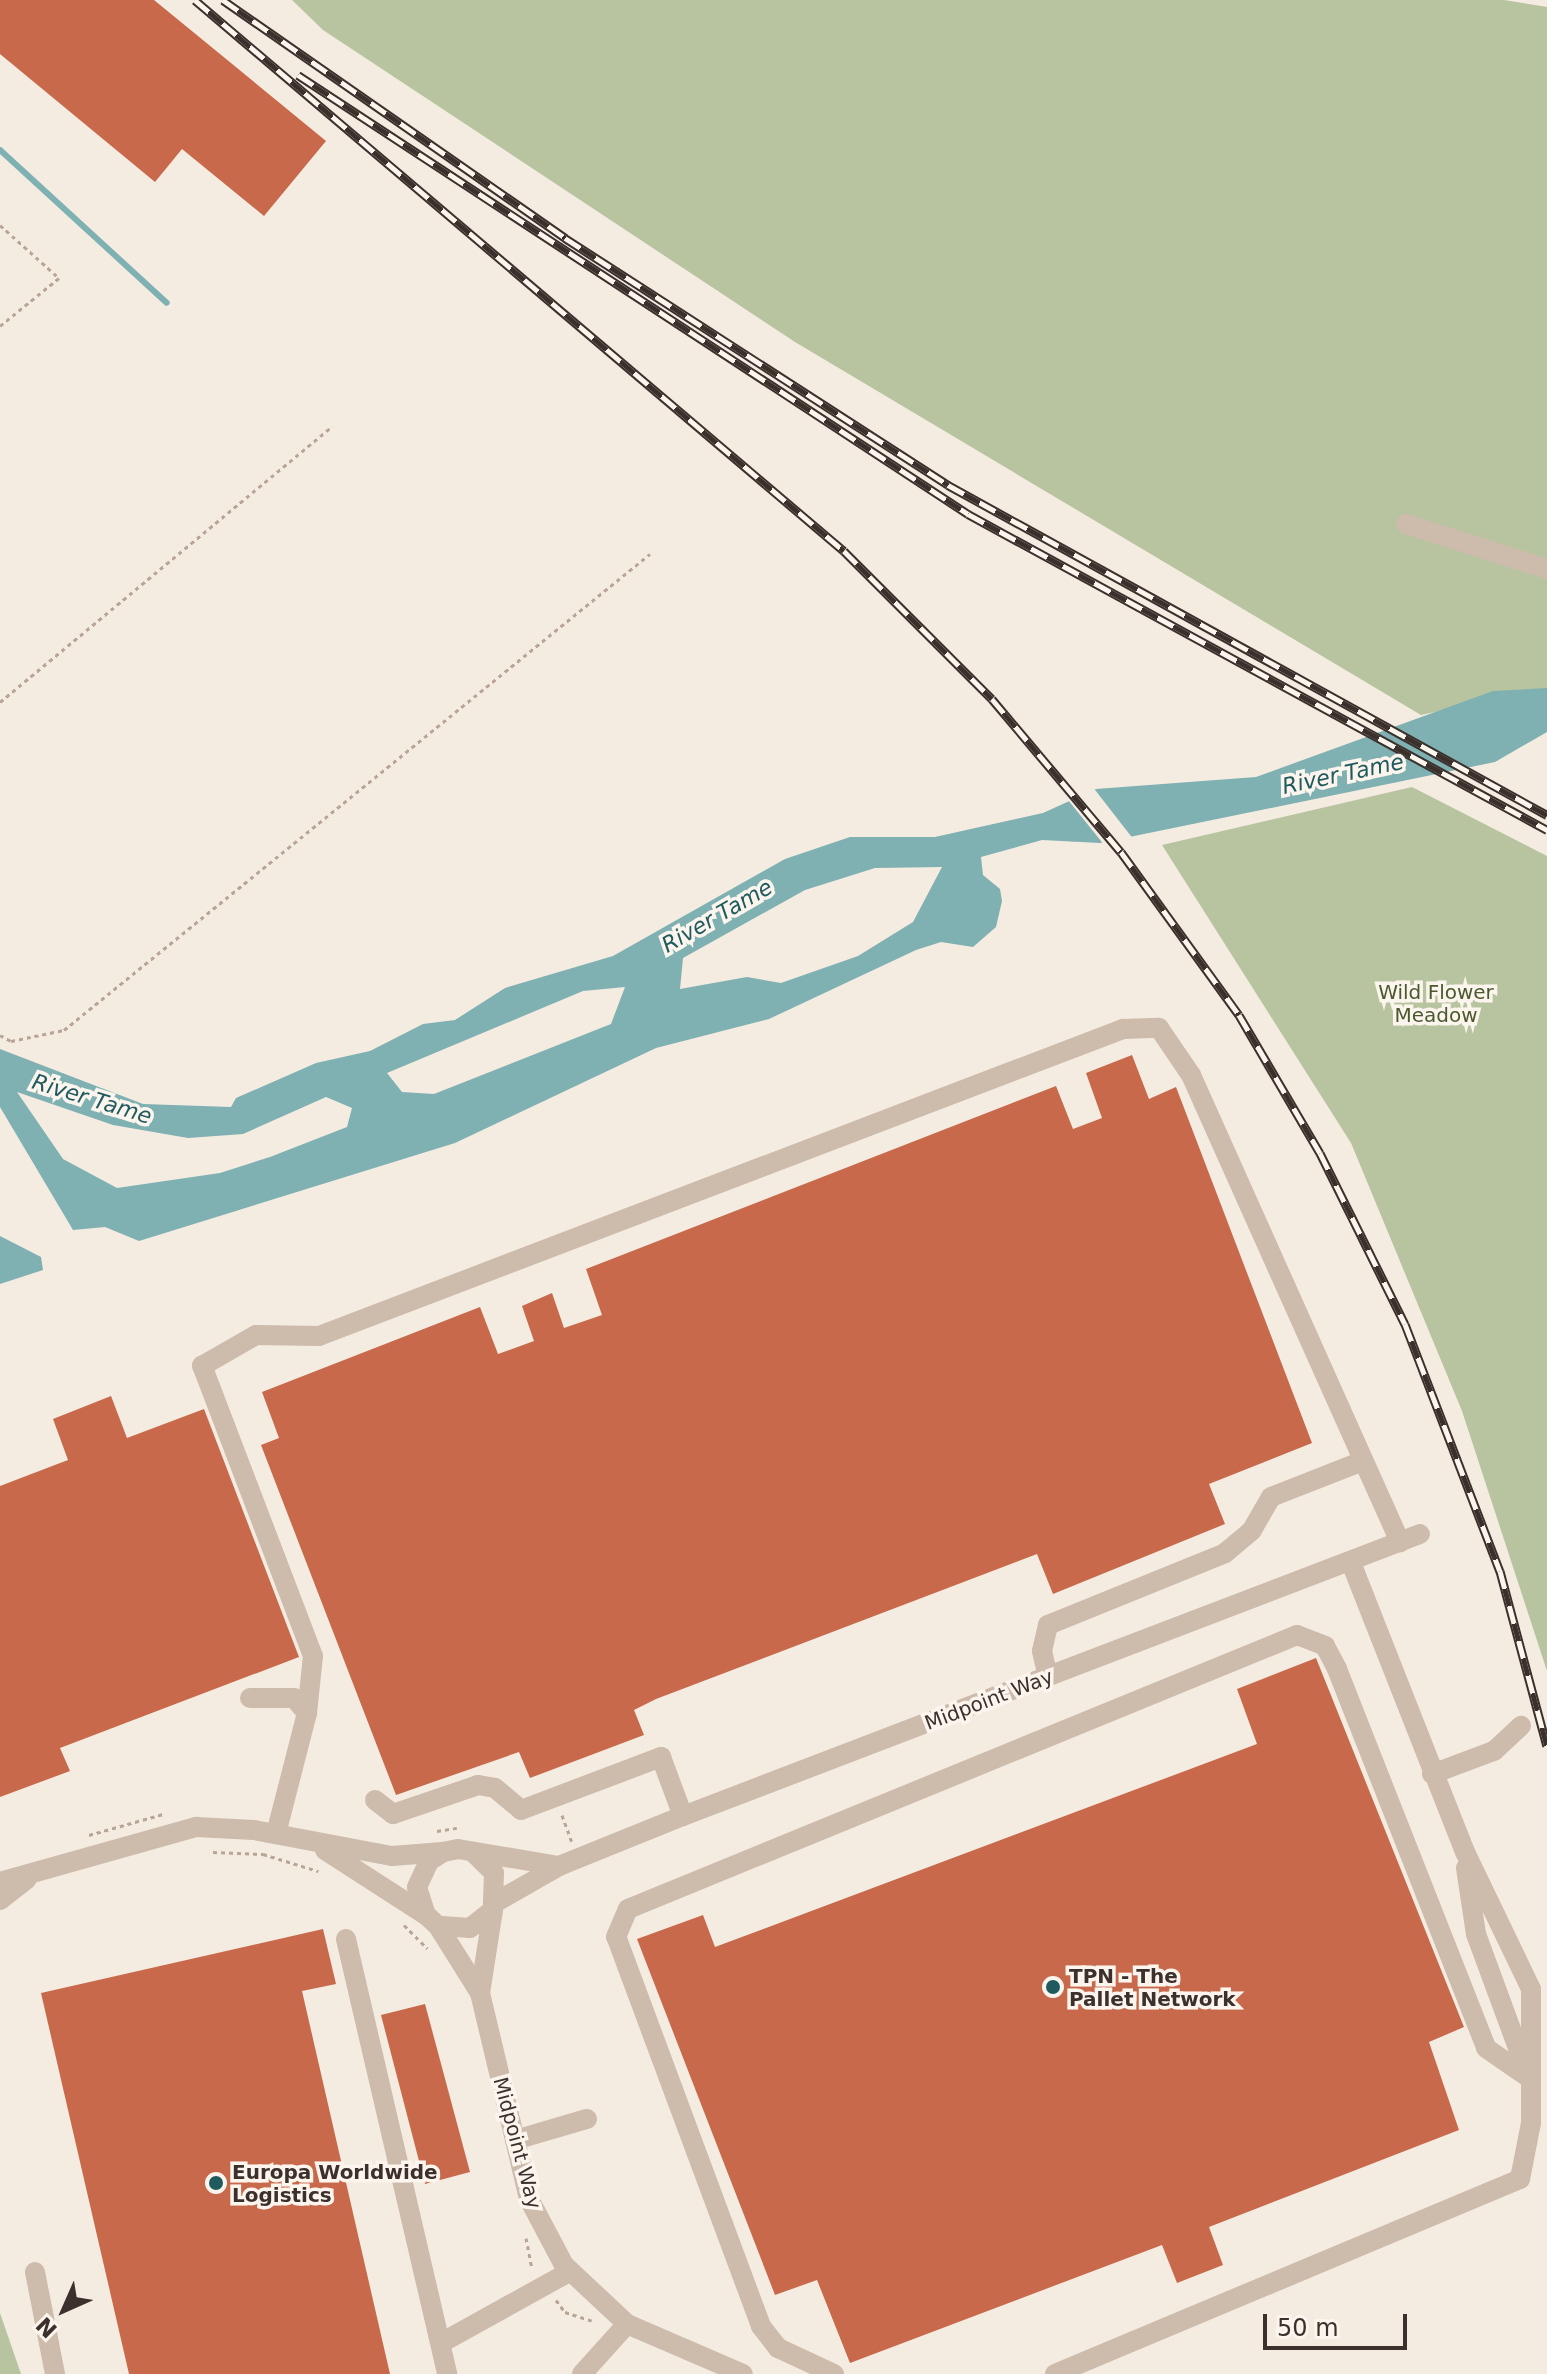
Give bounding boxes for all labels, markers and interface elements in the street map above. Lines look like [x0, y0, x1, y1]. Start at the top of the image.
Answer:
water label: River Tame [1280, 748, 1406, 800]
water label: River Tame [657, 874, 777, 958]
park label: Wild Flower Meadow [1378, 981, 1494, 1028]
water label: River Tame [29, 1068, 155, 1130]
street label: Midpoint Way [921, 1665, 1057, 1735]
place label: TPN - The Pallet Network [1069, 1964, 1236, 2011]
marker: TPN - The Pallet Network [1044, 1978, 1062, 1996]
street label: Midpoint Way [488, 2074, 546, 2212]
place label: Europa Worldwide Logistics [232, 2160, 438, 2207]
marker: Europa Worldwide Logistics [207, 2174, 225, 2192]
north arrow [24, 2270, 104, 2350]
scale bar [1267, 2298, 1411, 2348]
text: N [31, 2312, 62, 2343]
text: 50 m [1277, 2314, 1339, 2342]

